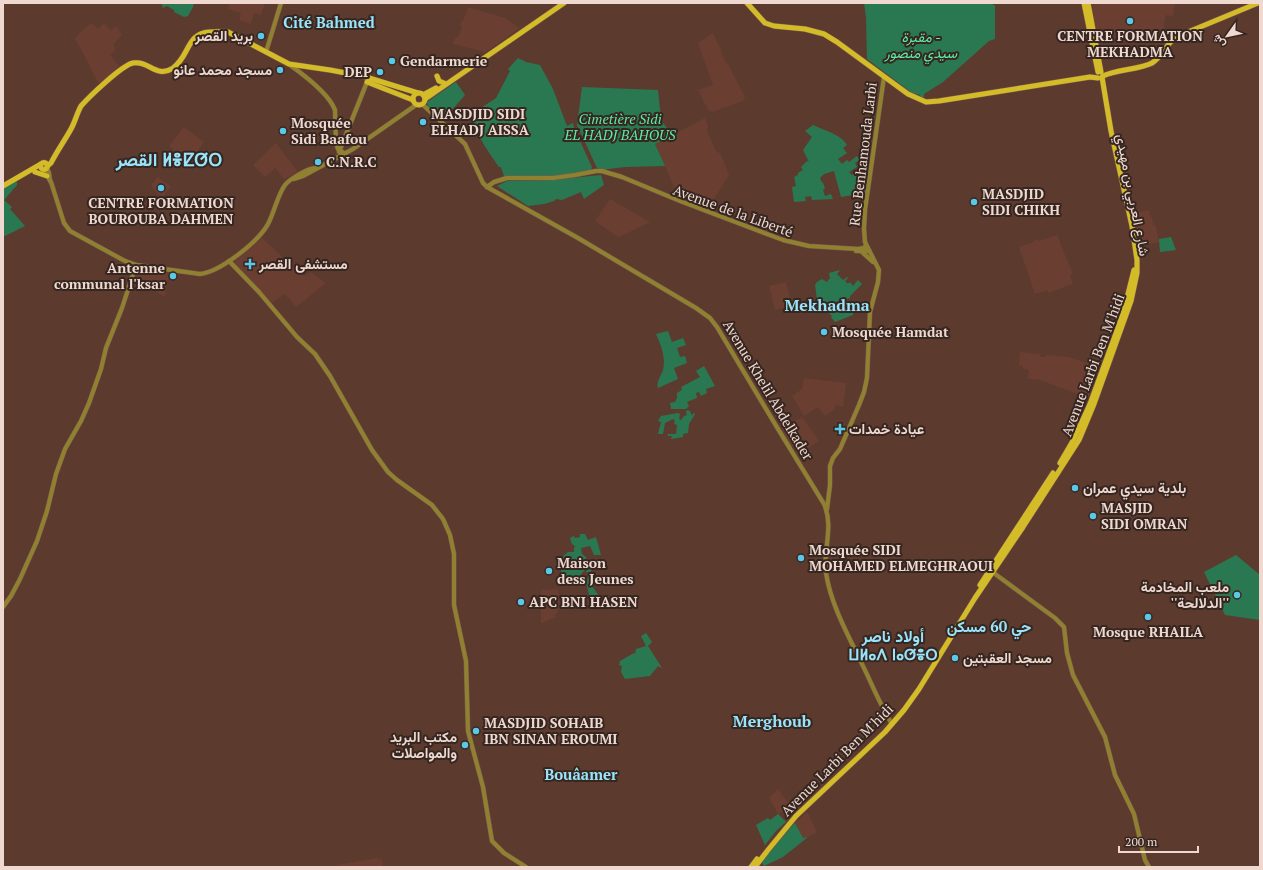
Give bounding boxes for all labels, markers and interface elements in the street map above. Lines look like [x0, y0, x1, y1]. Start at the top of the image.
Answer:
district label: Cité Bahmed [283, 12, 375, 32]
marker: CENTRE FORMATION MEKHADMA [1125, 16, 1135, 26]
north arrow [1207, 16, 1247, 56]
place label: بريد القصر [194, 26, 253, 45]
place label: CENTRE FORMATION MEKHADMA [1057, 26, 1203, 61]
park label: مقبرة - سيدي منصور [884, 27, 958, 65]
marker: بريد القصر [256, 31, 266, 41]
text: ش [1209, 32, 1228, 51]
place label: Gendarmerie [400, 51, 488, 70]
marker: Gendarmerie [387, 56, 397, 66]
place label: مسجد محمد عانو [173, 60, 272, 79]
place label: DEP [344, 62, 372, 81]
marker: مسجد محمد عانو [275, 65, 285, 75]
marker: DEP [375, 67, 385, 77]
street label: Rue Benhamouda Larbi [844, 81, 881, 227]
place label: MASDJID SIDI ELHADJ AISSA [431, 104, 530, 139]
park label: Cimetière Sidi EL HADJ BAHOUS [563, 109, 676, 144]
place label: Mosquée Sidi Baafou [291, 113, 367, 148]
marker: MASDJID SIDI ELHADJ AISSA [418, 117, 428, 127]
marker: Mosquée Sidi Baafou [278, 126, 288, 136]
street label: شارع العربي بن مهيدي [1109, 132, 1155, 258]
district label: القصر ⵍⴻⵇⵚⵔ [115, 147, 222, 171]
place label: C.N.R.C [326, 152, 377, 171]
marker: C.N.R.C [313, 157, 323, 167]
street label: Avenue de la Liberté [671, 180, 796, 241]
marker: CENTRE FORMATION BOUROUBA DAHMEN [156, 183, 166, 193]
place label: MASDJID SIDI CHIKH [982, 184, 1060, 219]
place label: CENTRE FORMATION BOUROUBA DAHMEN [88, 193, 234, 228]
marker: MASDJID SIDI CHIKH [969, 197, 979, 207]
place label: مستشفى القصر [258, 254, 348, 273]
place label: Antenne communal l'ksar [54, 258, 165, 293]
marker: مستشفى القصر [244, 258, 256, 270]
marker: Antenne communal l'ksar [168, 271, 178, 281]
street label: Avenue Larbi Ben M'hidi [1056, 291, 1129, 439]
district label: Mekhadma [784, 294, 870, 316]
street label: Avenue Khelil Abdelkader [719, 316, 818, 464]
place label: Mosquée Hamdat [832, 322, 949, 341]
marker: Mosquée Hamdat [819, 327, 829, 337]
place label: عيادة خمدات [849, 419, 924, 438]
marker: عيادة خمدات [834, 423, 846, 435]
place label: بلدية سيدي عمران [1083, 478, 1186, 500]
marker: بلدية سيدي عمران [1070, 483, 1080, 493]
place label: MASJID SIDI OMRAN [1101, 498, 1188, 533]
marker: MASJID SIDI OMRAN [1088, 511, 1098, 521]
place label: Mosquée SIDI MOHAMED ELMEGHRAOUI [809, 540, 993, 575]
place label: Maison dess Jeunes [557, 553, 634, 588]
marker: Mosquée SIDI MOHAMED ELMEGHRAOUI [796, 553, 806, 563]
marker: Maison dess Jeunes [544, 566, 554, 576]
place label: ملعب المخادمة ''الدلالحة'' [1141, 577, 1229, 612]
marker: ملعب المخادمة ''الدلالحة'' [1232, 590, 1242, 600]
place label: APC BNI HASEN [529, 592, 638, 611]
marker: APC BNI HASEN [516, 597, 526, 607]
marker: Mosque RHAILA [1143, 612, 1153, 622]
district label: حي 60 مسكن [947, 616, 1031, 640]
place label: Mosque RHAILA [1093, 622, 1204, 641]
district label: أولاد ناصر ⵡⵍⴰⴷ ⵏⴰⵚⴻⵔ [848, 625, 938, 665]
place label: مسجد العقبتين [963, 648, 1052, 667]
marker: مسجد العقبتين [950, 653, 960, 663]
street label: Avenue Larbi Ben M'hidi [776, 699, 897, 820]
district label: Merghoub [733, 710, 811, 732]
place label: MASDJID SOHAIB IBN SINAN EROUMI [484, 713, 617, 748]
marker: MASDJID SOHAIB IBN SINAN EROUMI [471, 726, 481, 736]
place label: مكتب البريد والمواصلات [390, 727, 457, 762]
marker: مكتب البريد والمواصلات [460, 740, 470, 750]
district label: Bouâamer [544, 764, 618, 784]
scale bar [1119, 828, 1198, 854]
text: 200 m [1125, 834, 1158, 849]

